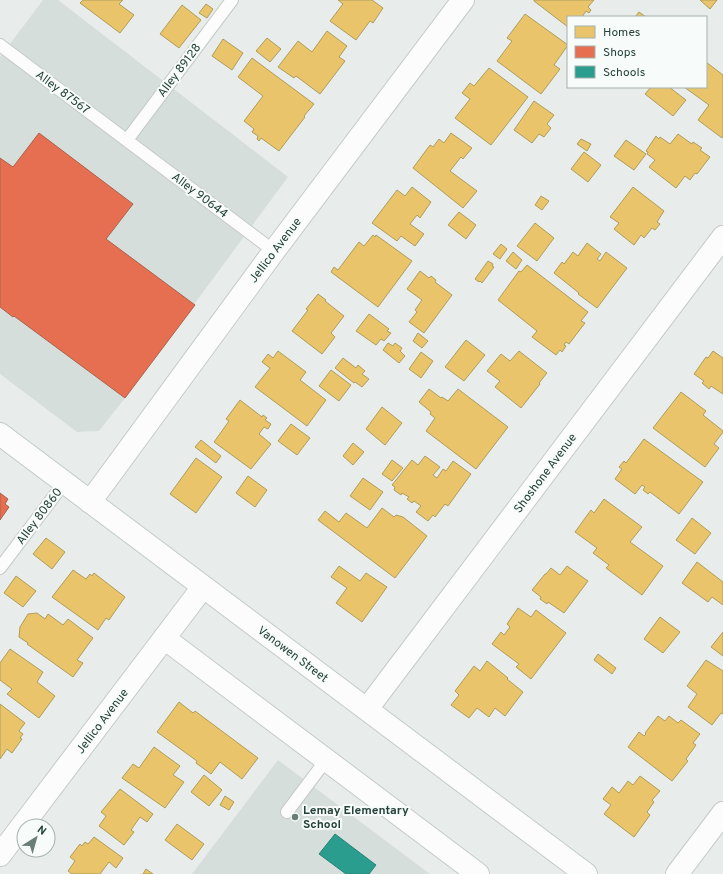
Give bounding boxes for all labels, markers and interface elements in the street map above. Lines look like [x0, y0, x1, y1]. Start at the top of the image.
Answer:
legend [567, 16, 707, 88]
text: Homes [603, 25, 640, 41]
street label: Alley 89128 [154, 41, 205, 101]
text: Shops [603, 45, 636, 61]
text: Schools [603, 65, 645, 81]
street label: Alley 87567 [32, 67, 93, 118]
street label: Alley 90644 [168, 169, 231, 222]
street label: Jellico Avenue [246, 215, 306, 286]
street label: Shoshone Avenue [511, 431, 581, 517]
street label: Alley 80860 [13, 485, 66, 548]
street label: Vanowen Street [254, 623, 331, 687]
street label: Jellico Avenue [73, 686, 133, 757]
place label: Lemay Elementary School [303, 803, 409, 833]
marker: Lemay Elementary School [290, 812, 300, 822]
north arrow [16, 818, 56, 858]
text: N [34, 823, 49, 839]

